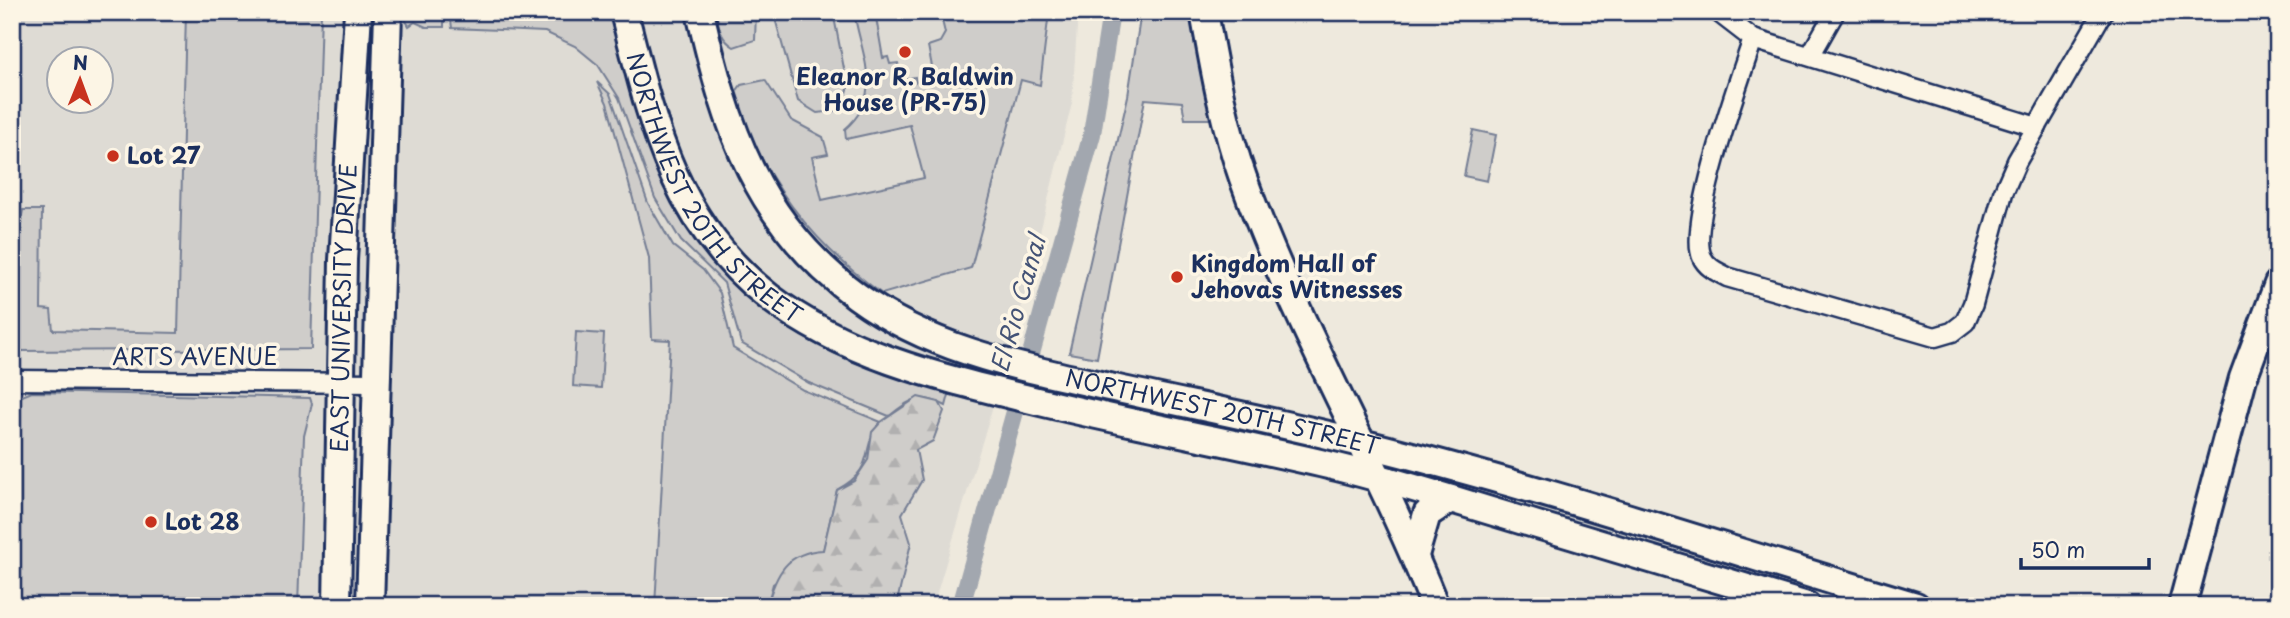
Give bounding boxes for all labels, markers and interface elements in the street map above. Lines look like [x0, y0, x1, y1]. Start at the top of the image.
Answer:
marker: Eleanor R. Baldwin House (PR-75) [897, 44, 913, 60]
north arrow [46, 46, 116, 116]
text: N [73, 48, 88, 76]
street label: NORTHWEST 20TH STREET [619, 48, 810, 331]
place label: Eleanor R. Baldwin House (PR-75) [796, 58, 1014, 119]
place label: Lot 27 [127, 137, 201, 172]
marker: Lot 27 [105, 148, 121, 164]
street label: EAST UNIVERSITY DRIVE [321, 162, 365, 453]
water label: El Rio Canal [980, 228, 1055, 376]
place label: Kingdom Hall of Jehovas Witnesses [1191, 245, 1403, 306]
marker: Kingdom Hall of Jehovas Witnesses [1169, 269, 1185, 285]
street label: ARTS AVENUE [112, 338, 278, 373]
street label: NORTHWEST 20TH STREET [1062, 359, 1384, 463]
place label: Lot 28 [165, 503, 240, 538]
marker: Lot 28 [143, 514, 159, 530]
scale bar [2021, 527, 2148, 571]
text: 50 m [2031, 533, 2085, 565]

